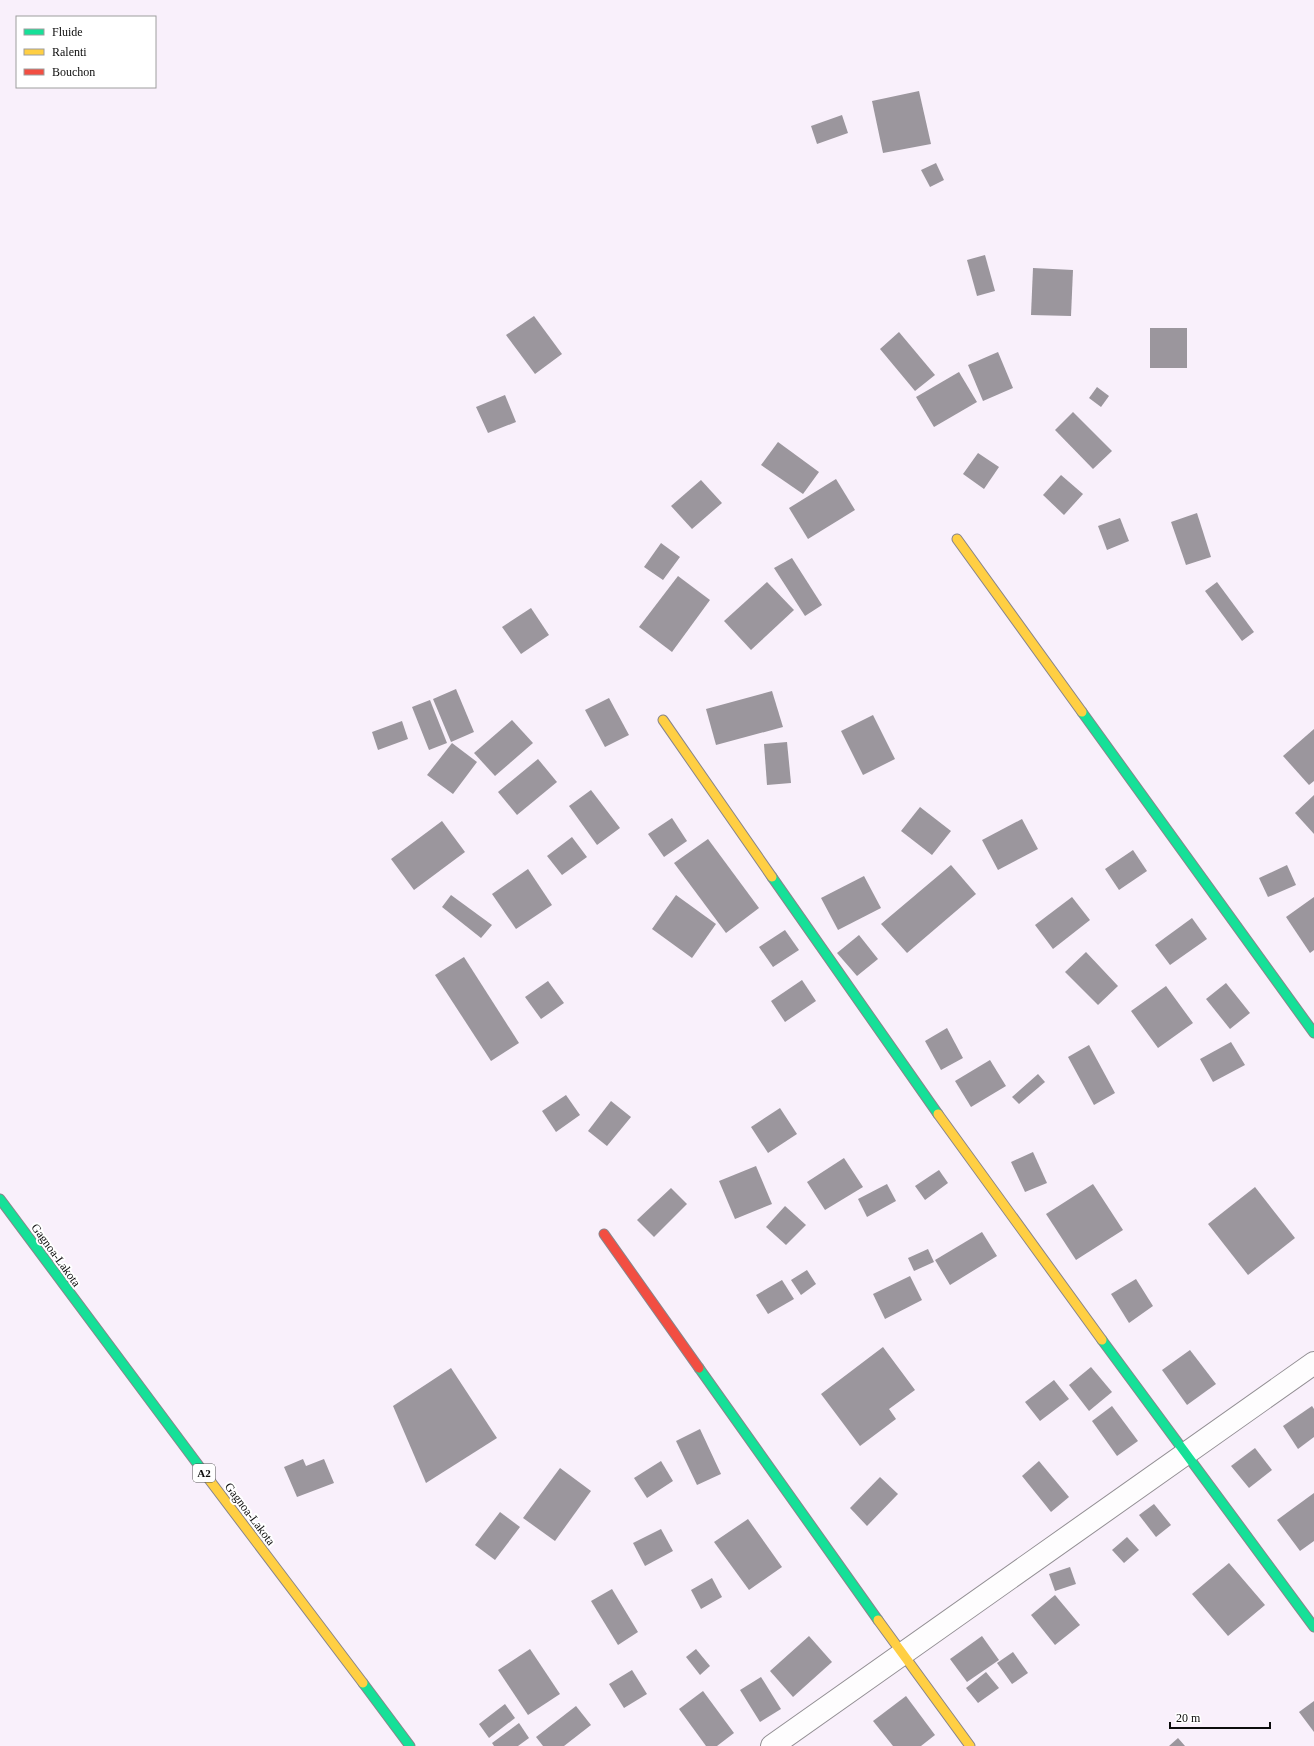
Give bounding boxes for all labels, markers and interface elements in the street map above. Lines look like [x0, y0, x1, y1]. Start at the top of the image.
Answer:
legend [16, 16, 156, 88]
text: Fluide [52, 25, 83, 39]
text: Ralenti [52, 45, 87, 59]
text: Bouchon [52, 65, 95, 79]
street label: Gagnoa-Lakota [28, 1221, 84, 1290]
road number: A2 [193, 1464, 215, 1482]
street label: Gagnoa-Lakota [222, 1480, 278, 1549]
scale bar [1170, 1704, 1270, 1730]
text: 20 m [1176, 1711, 1201, 1725]

